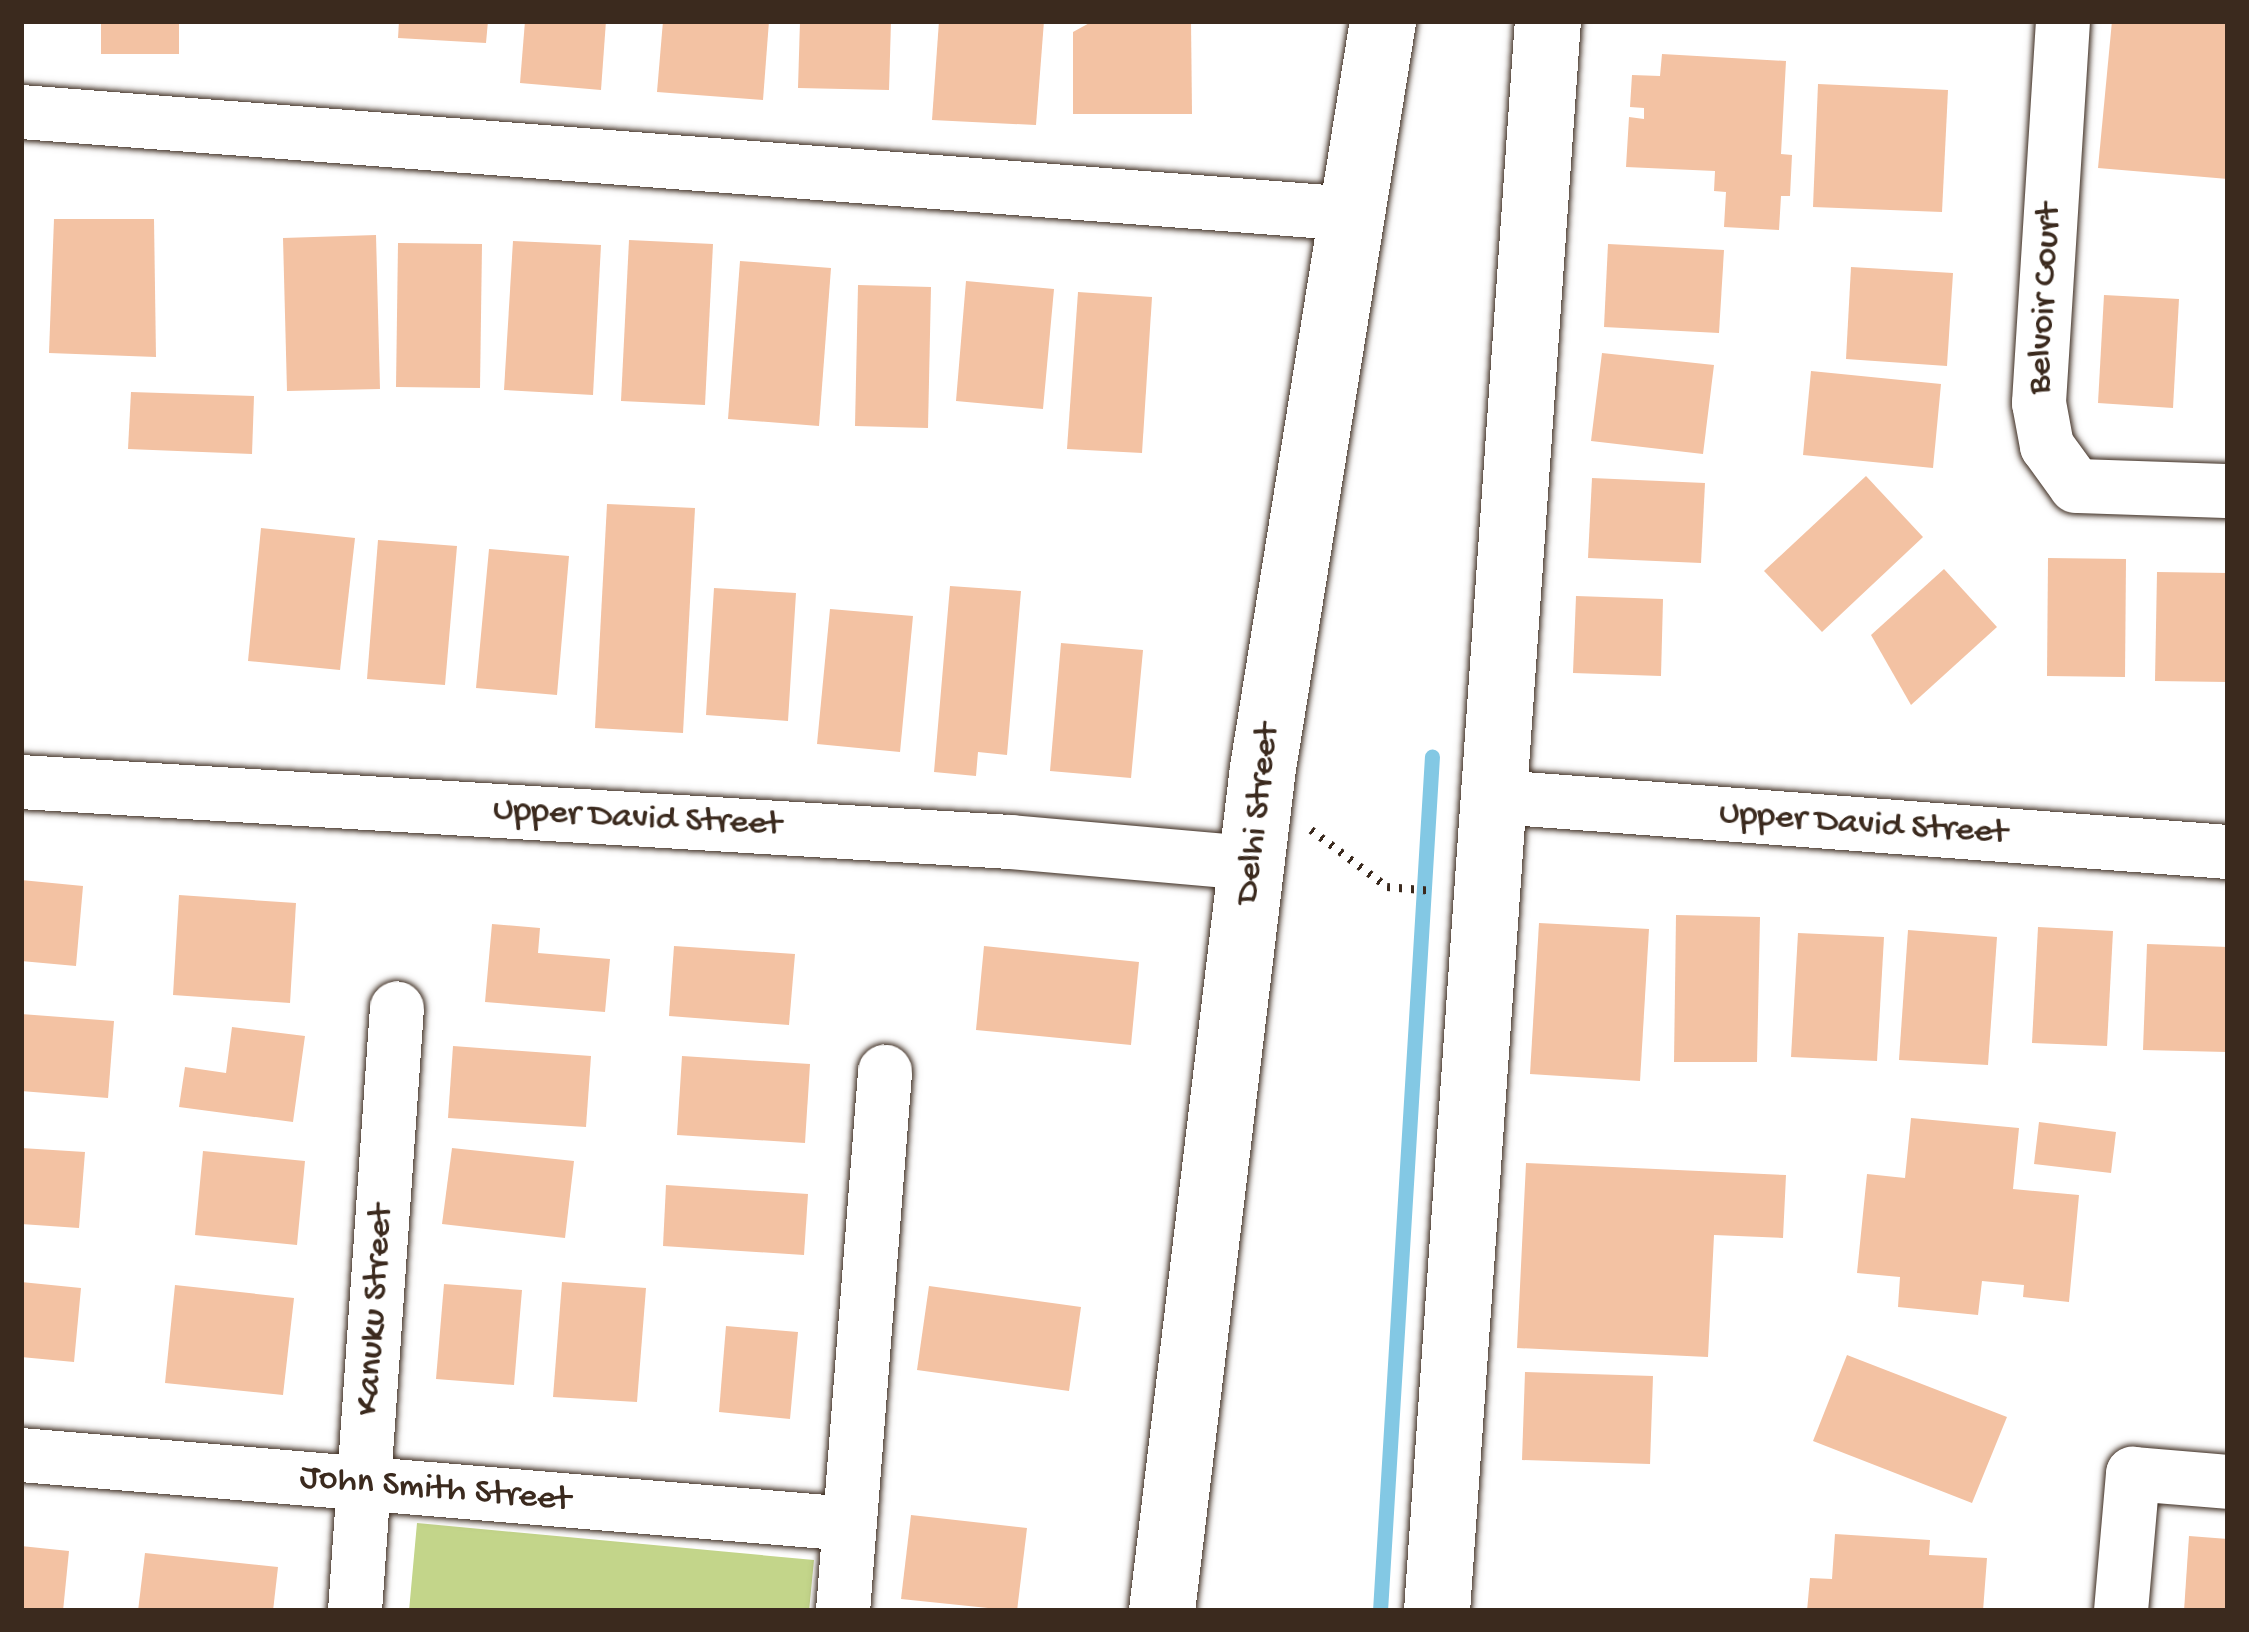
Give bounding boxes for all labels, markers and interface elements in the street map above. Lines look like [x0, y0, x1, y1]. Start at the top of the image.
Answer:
street label: Belvoir Court [2019, 202, 2073, 396]
street label: Delhi Street [1226, 721, 1292, 907]
street label: Upper David Street [492, 790, 782, 848]
street label: Upper David Street [1717, 793, 2009, 857]
street label: Kanuku Street [347, 1203, 405, 1417]
street label: John Smith Street [298, 1457, 572, 1523]

